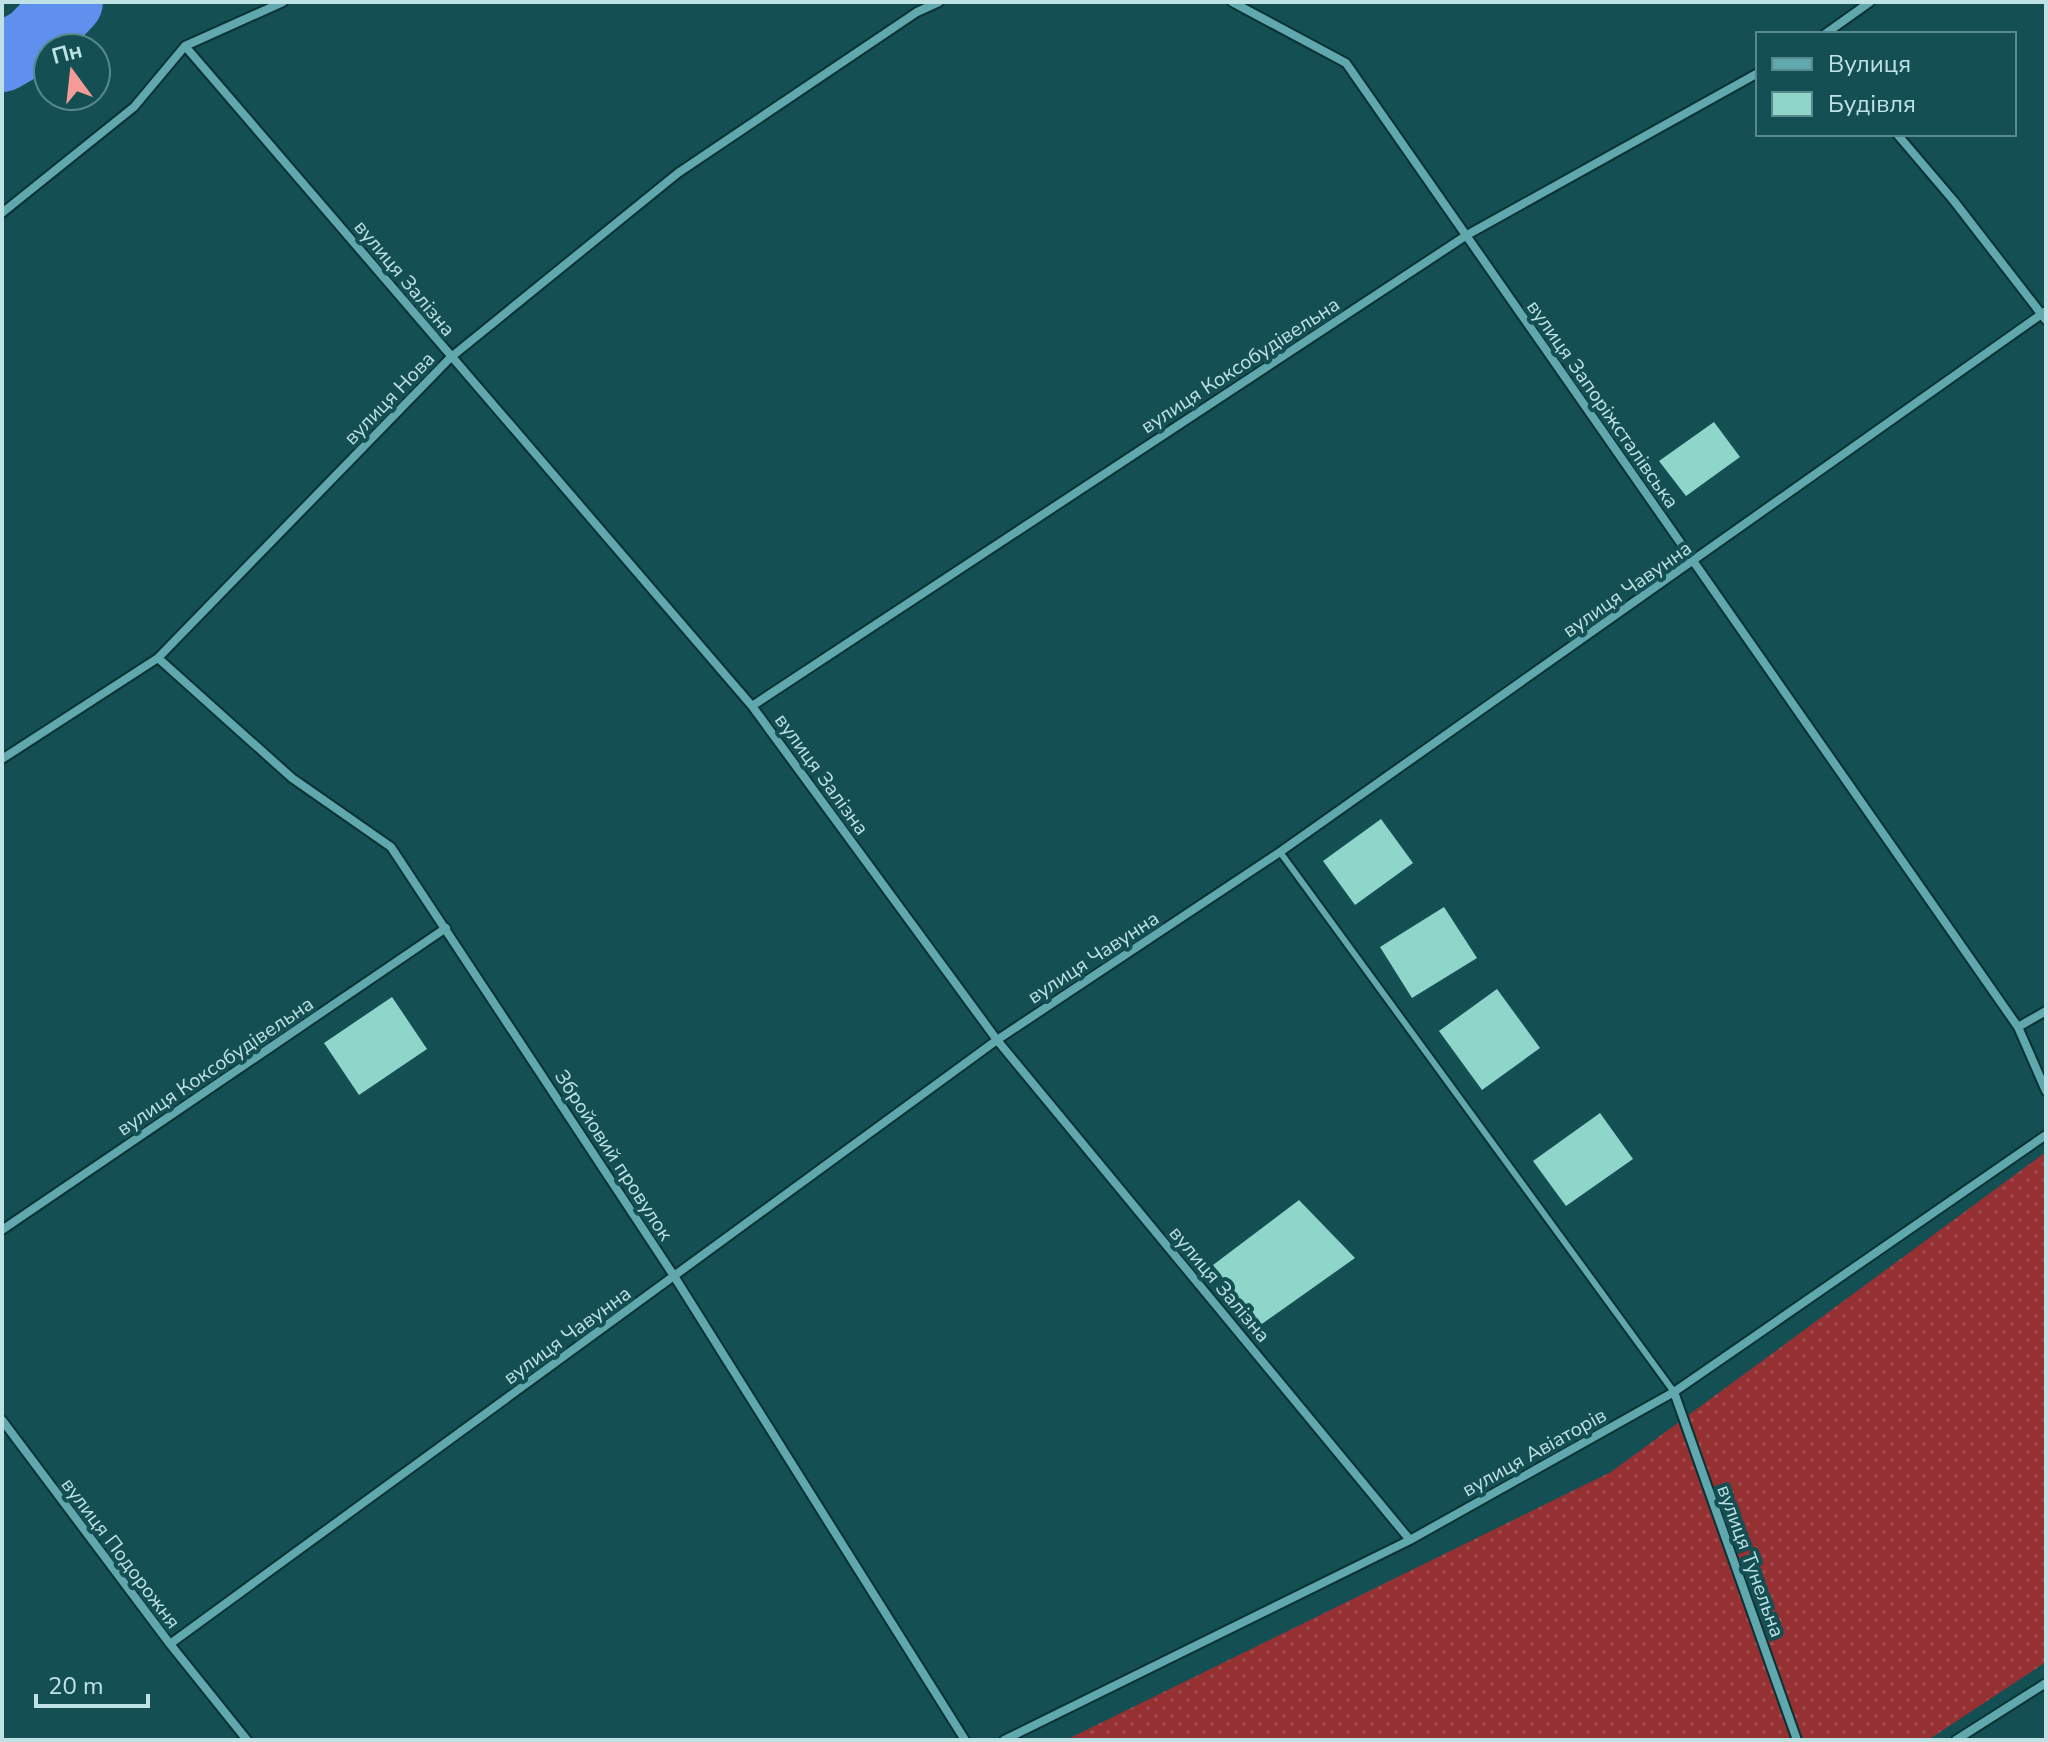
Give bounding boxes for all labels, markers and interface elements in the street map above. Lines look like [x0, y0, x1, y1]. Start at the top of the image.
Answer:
north arrow [32, 32, 112, 112]
legend [1756, 32, 2016, 136]
text: Пн [49, 35, 86, 72]
text: Вулиця [1828, 48, 1911, 80]
text: Будівля [1828, 88, 1916, 120]
street label: вулиця Залізна [348, 214, 461, 342]
street label: вулиця Коксобудівельна [1136, 291, 1345, 440]
street label: вулиця Запоріжсталівська [1520, 295, 1685, 514]
street label: вулиця Нова [338, 346, 441, 451]
street label: вулиця Чавунна [1557, 535, 1697, 644]
street label: вулиця Залізна [768, 708, 875, 841]
street label: вулиця Чавунна [1022, 905, 1164, 1010]
street label: вулиця Коксобудівельна [112, 990, 319, 1142]
street label: Збройовий провулок [548, 1065, 679, 1246]
street label: вулиця Залізна [1163, 1220, 1276, 1348]
street label: вулиця Чавунна [498, 1280, 637, 1391]
street label: вулиця Авіаторів [1457, 1402, 1611, 1503]
street label: вулиця Подорожня [55, 1472, 186, 1634]
street label: вулиця Тунельна [1710, 1481, 1791, 1641]
scale bar [36, 1658, 148, 1708]
text: 20 m [48, 1670, 104, 1702]

